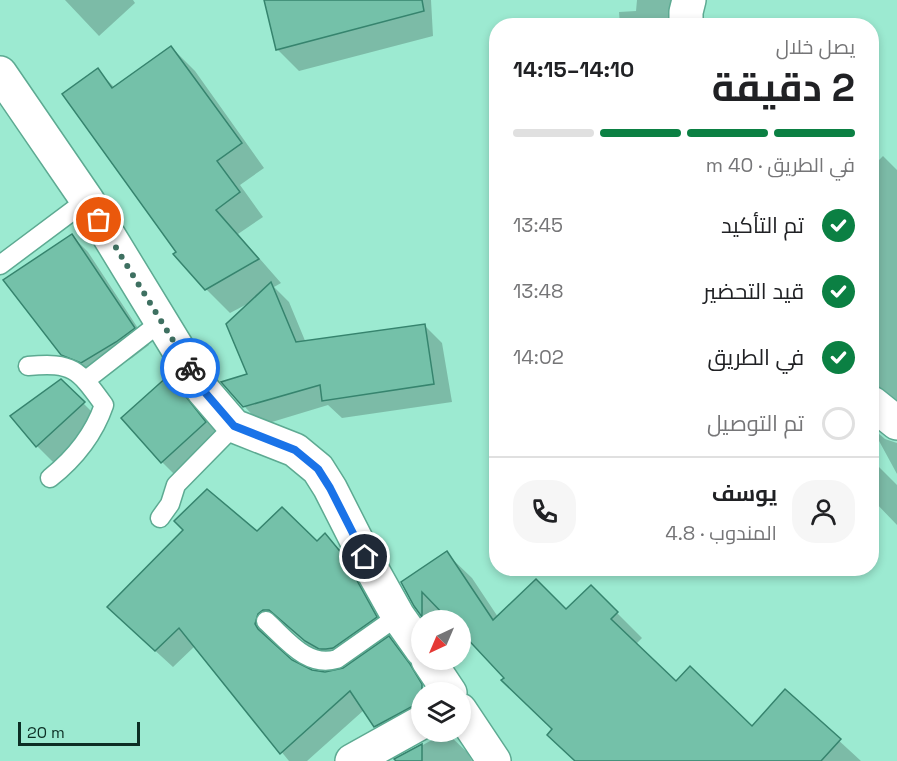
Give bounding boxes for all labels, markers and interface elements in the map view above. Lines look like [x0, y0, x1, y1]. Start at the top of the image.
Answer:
text: يصل خلال [776, 34, 855, 60]
text: 14:10–14:15 [513, 55, 634, 83]
text: 2 دقيقة [712, 63, 855, 112]
text: في الطريق · 40 m [706, 152, 855, 178]
pin [73, 194, 124, 245]
icon: bag [82, 203, 115, 236]
icon: check [822, 209, 855, 242]
text: تم التأكيد [721, 211, 804, 239]
text: 13:45 [513, 212, 563, 238]
icon: check [822, 275, 855, 308]
text: قيد التحضير [703, 277, 804, 305]
text: 13:48 [513, 278, 563, 304]
courier [160, 338, 220, 398]
icon: check [822, 341, 855, 374]
text: في الطريق [708, 343, 804, 371]
text: 14:02 [513, 344, 564, 370]
icon: bike [174, 352, 207, 385]
text: تم التوصيل [707, 409, 804, 437]
text: يوسف [712, 479, 777, 507]
button: phone [513, 480, 576, 543]
button: person [792, 480, 855, 543]
text: المندوب · 4.8 [665, 520, 777, 546]
pin [339, 531, 390, 582]
icon: home [348, 540, 381, 573]
north arrow [411, 610, 471, 670]
map controls [411, 610, 471, 742]
button: layers [411, 682, 471, 742]
scale bar [18, 719, 140, 746]
text: 20 m [27, 722, 65, 743]

